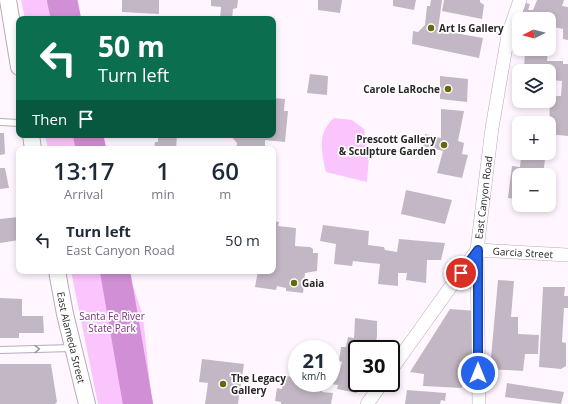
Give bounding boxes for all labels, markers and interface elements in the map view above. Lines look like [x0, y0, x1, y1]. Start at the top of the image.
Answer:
north arrow [512, 12, 556, 56]
map controls [512, 12, 556, 212]
place label: Art Is Gallery [439, 21, 504, 35]
marker: Art Is Gallery [426, 23, 436, 33]
text: 50 m [98, 27, 165, 65]
icon: left [32, 32, 84, 84]
text: Turn left [98, 63, 169, 87]
button: layers [512, 64, 556, 108]
place label: Carole LaRoche [363, 82, 440, 96]
marker: Carole LaRoche [443, 84, 453, 94]
icon: arrive [75, 108, 97, 130]
text: Then [32, 109, 67, 129]
button: + [512, 116, 556, 160]
place label: Prescott Gallery & Sculpture Garden [339, 132, 436, 158]
marker: Prescott Gallery & Sculpture Garden [439, 140, 449, 150]
text: 13:17 [53, 154, 114, 187]
text: 1 [156, 154, 170, 187]
text: 60 [212, 154, 239, 187]
street label: East Canyon Road [471, 155, 496, 240]
button: − [512, 168, 556, 212]
text: Arrival [64, 185, 103, 203]
text: min [151, 185, 175, 203]
text: m [219, 185, 231, 203]
text: Turn left [66, 221, 131, 241]
icon: left [32, 229, 54, 251]
text: 50 m [225, 230, 260, 250]
text: East Canyon Road [66, 241, 175, 259]
street label: Garcia Street [492, 244, 554, 261]
pin [444, 256, 478, 290]
icon: arrive [450, 262, 472, 284]
place label: Gaia [302, 276, 324, 290]
marker: Gaia [289, 278, 299, 288]
street label: East Alameda Street [54, 291, 89, 385]
park label: Santa Fe River State Park [79, 309, 145, 335]
speed limit sign: 30 [348, 340, 400, 392]
one-way arrow [34, 345, 40, 353]
text: 21 [303, 347, 325, 374]
position arrow [457, 352, 499, 394]
text: km/h [302, 369, 326, 383]
place label: The Legacy Gallery [231, 371, 286, 397]
marker: The Legacy Gallery [218, 379, 228, 389]

